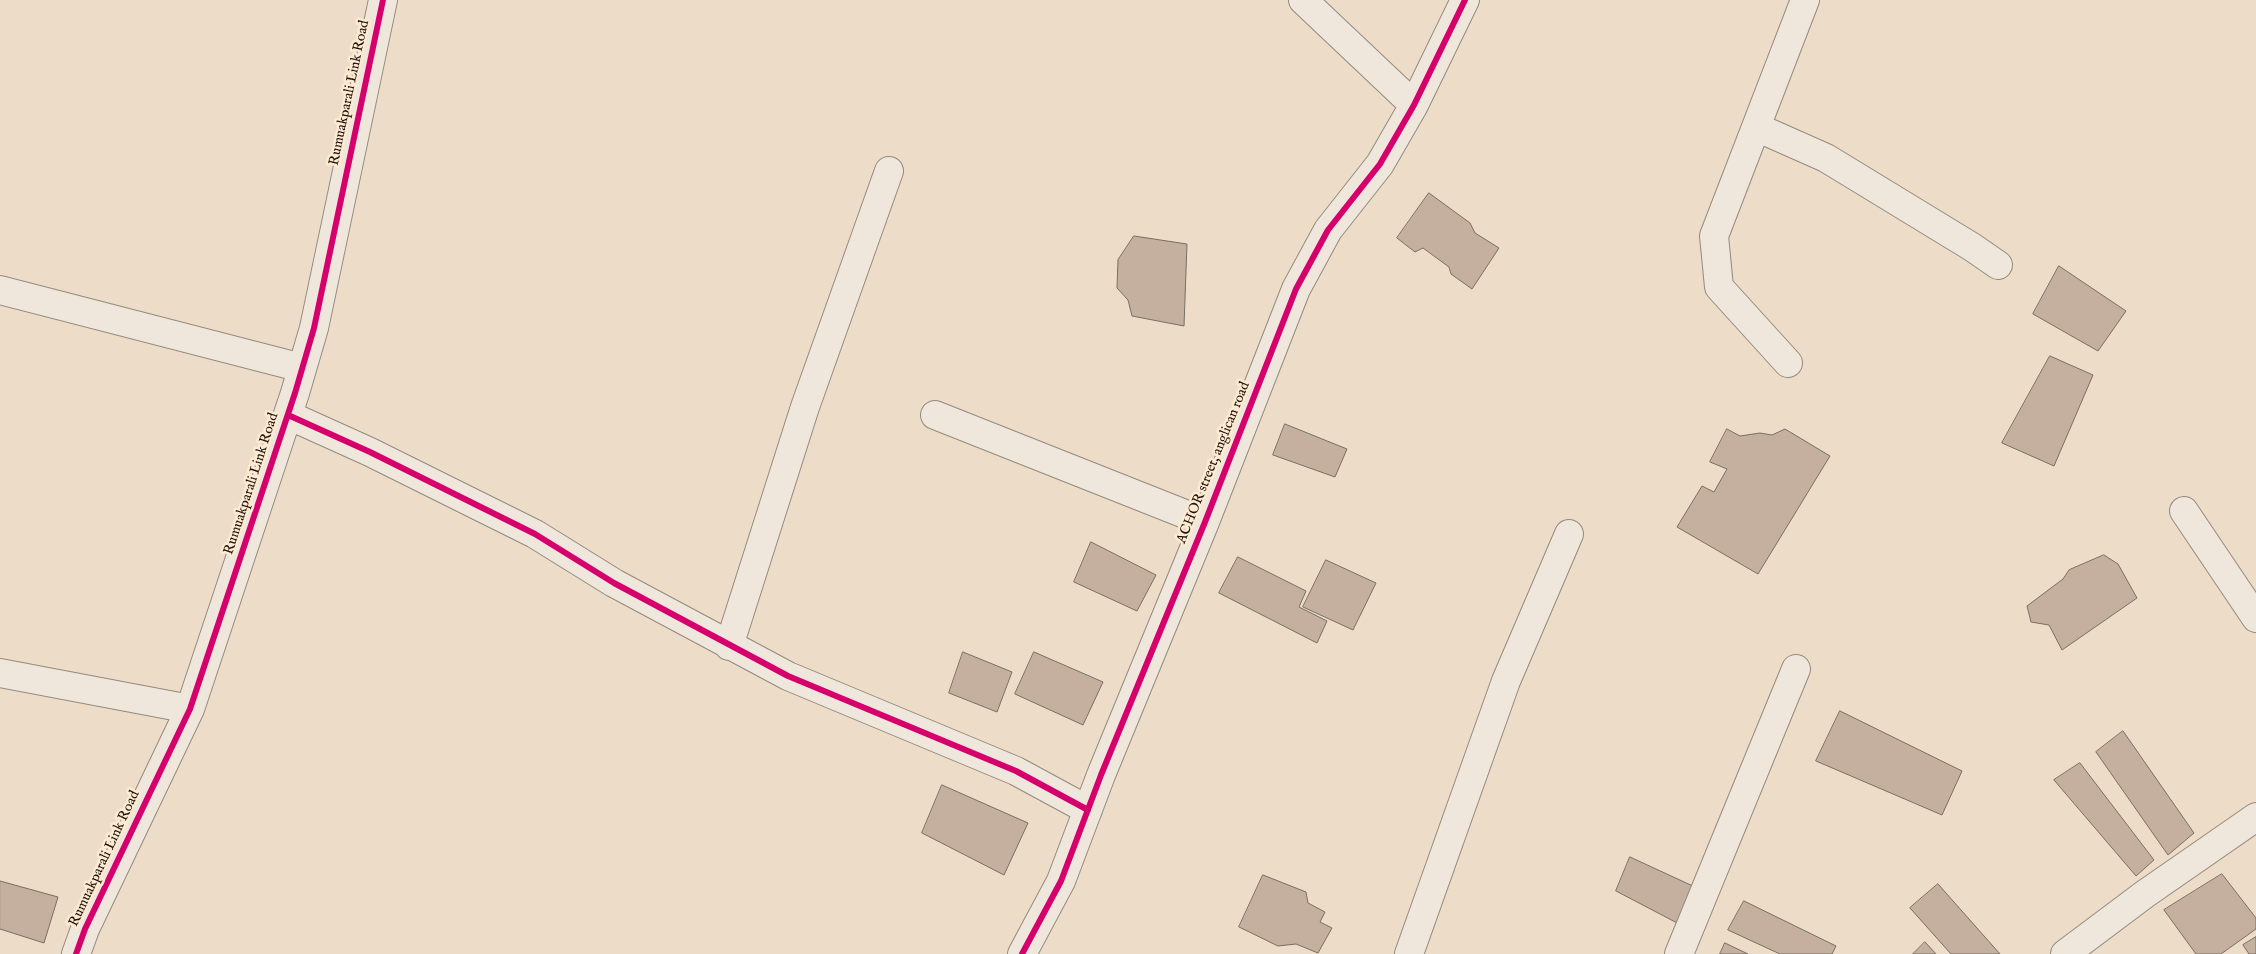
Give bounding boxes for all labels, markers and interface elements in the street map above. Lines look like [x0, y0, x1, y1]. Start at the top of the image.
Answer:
street label: Rumuakparali Link Road [326, 19, 374, 167]
street label: ACHOR street, anglican road [1174, 380, 1254, 546]
street label: Rumuakparali Link Road [221, 411, 283, 557]
street label: Rumuakparali Link Road [66, 788, 144, 930]

